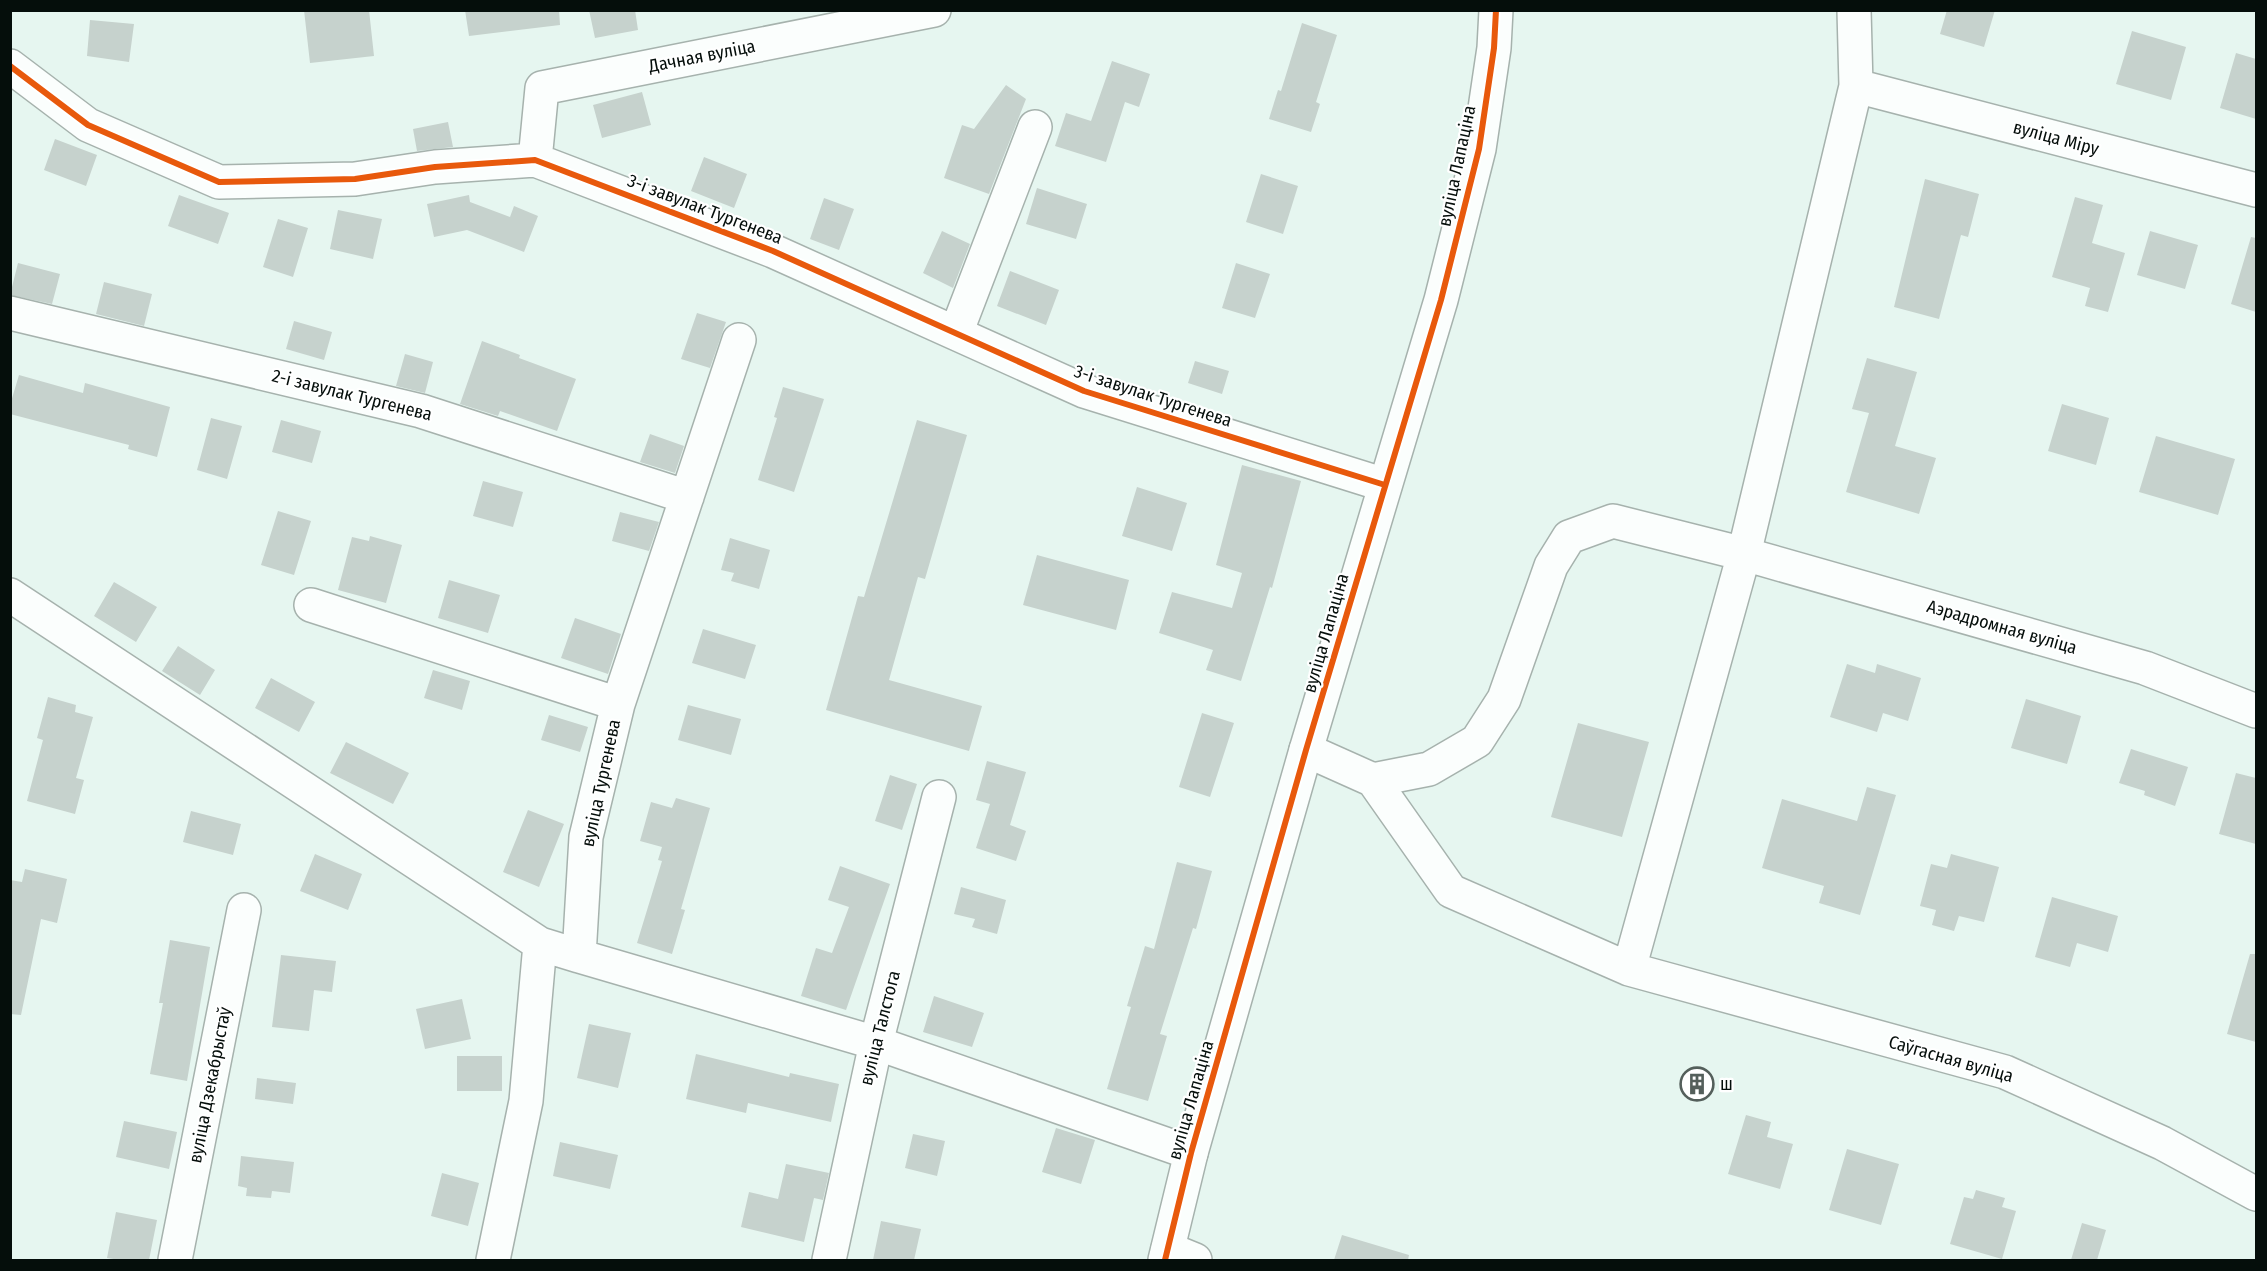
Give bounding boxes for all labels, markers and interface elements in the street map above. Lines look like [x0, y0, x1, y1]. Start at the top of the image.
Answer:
street label: Дачная вуліца [646, 35, 757, 77]
street label: вуліца Лапаціна [1433, 103, 1481, 229]
street label: вуліца Міру [2011, 116, 2101, 160]
street label: 3-і завулак Тургенева [624, 169, 786, 249]
street label: 3-і завулак Тургенева [1071, 360, 1235, 432]
street label: 2-і завулак Тургенева [270, 364, 434, 426]
street label: вуліца Лапаціна [1298, 571, 1354, 695]
street label: Аэрадромная вуліца [1924, 595, 2080, 659]
street label: вуліца Тургенева [577, 717, 625, 849]
street label: вуліца Талстога [855, 968, 905, 1088]
street label: вуліца Дзекабрыстаў [184, 1005, 236, 1165]
street label: Саўгасная вуліца [1886, 1031, 2016, 1087]
street label: вуліца Лапаціна [1163, 1038, 1219, 1162]
building icon: ш [1679, 1066, 1715, 1102]
place label: ш [1720, 1073, 1733, 1095]

